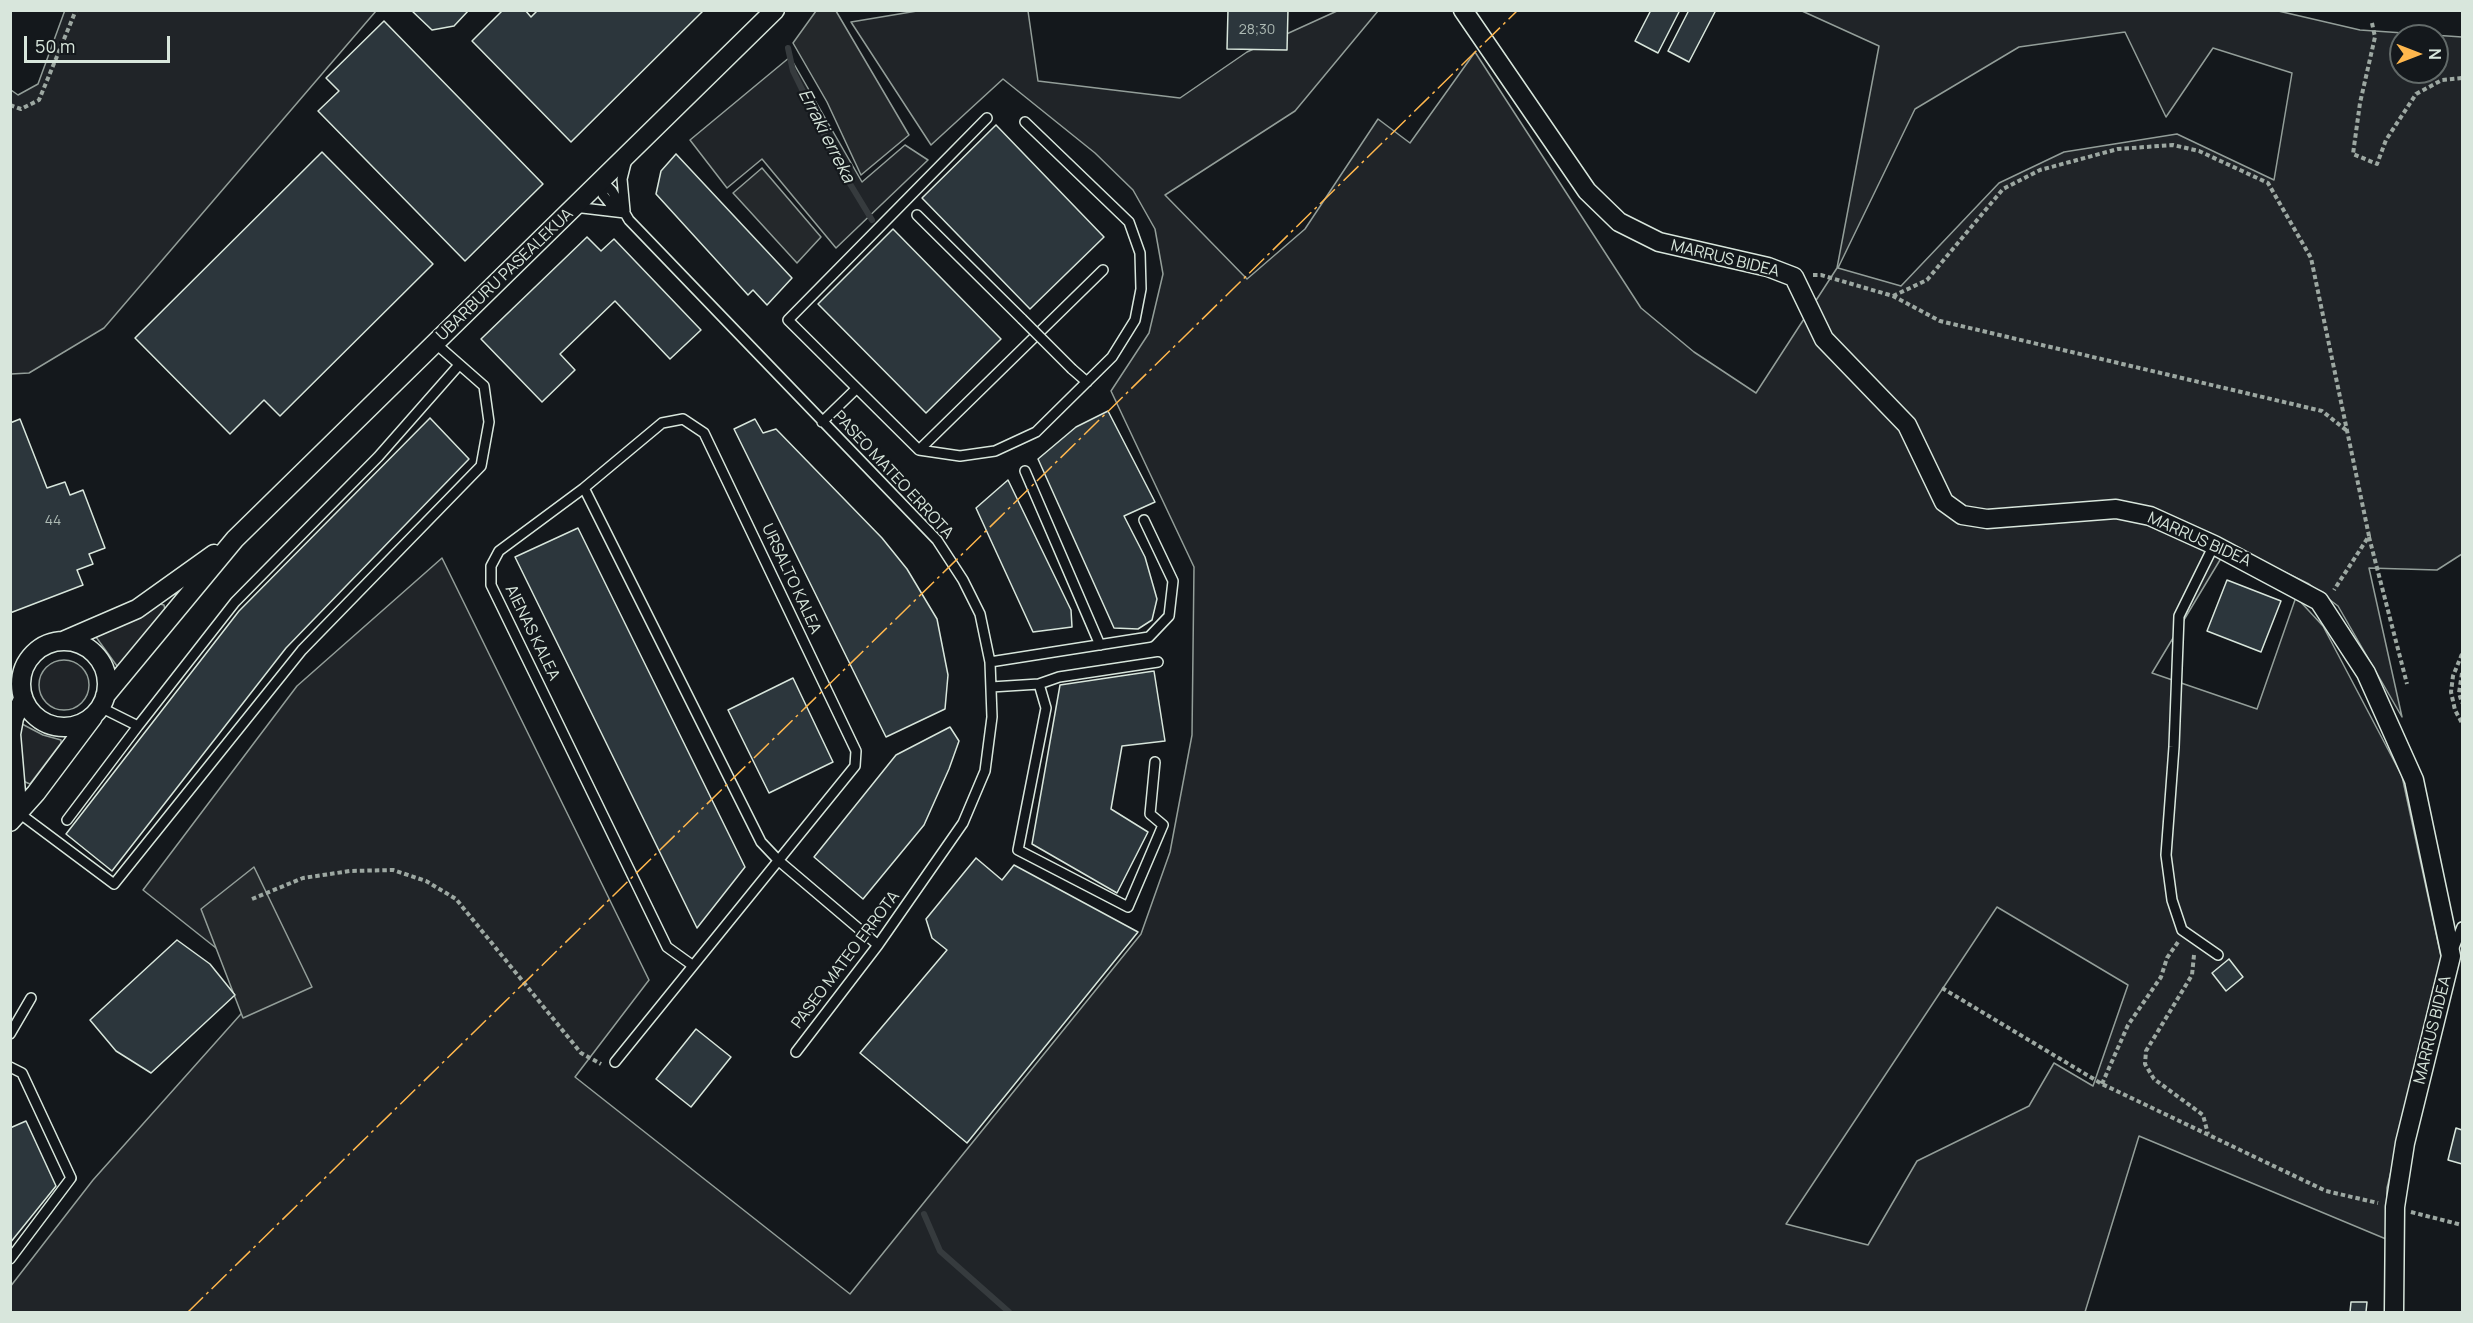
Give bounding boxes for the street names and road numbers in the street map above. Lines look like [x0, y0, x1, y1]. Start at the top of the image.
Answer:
street label: UBARBURU PASEALEKUA [433, 205, 577, 345]
street label: MARRUS BIDEA [1669, 236, 1781, 282]
street label: PASEO MATEO ERROTA [829, 407, 957, 543]
street label: MARRUS BIDEA [2144, 509, 2254, 571]
street label: URSALTO KALEA [757, 521, 825, 637]
street label: AIENAS KALEA [501, 582, 563, 684]
street label: PASEO MATEO ERROTA [788, 887, 904, 1033]
street label: MARRUS BIDEA [2410, 974, 2456, 1086]

